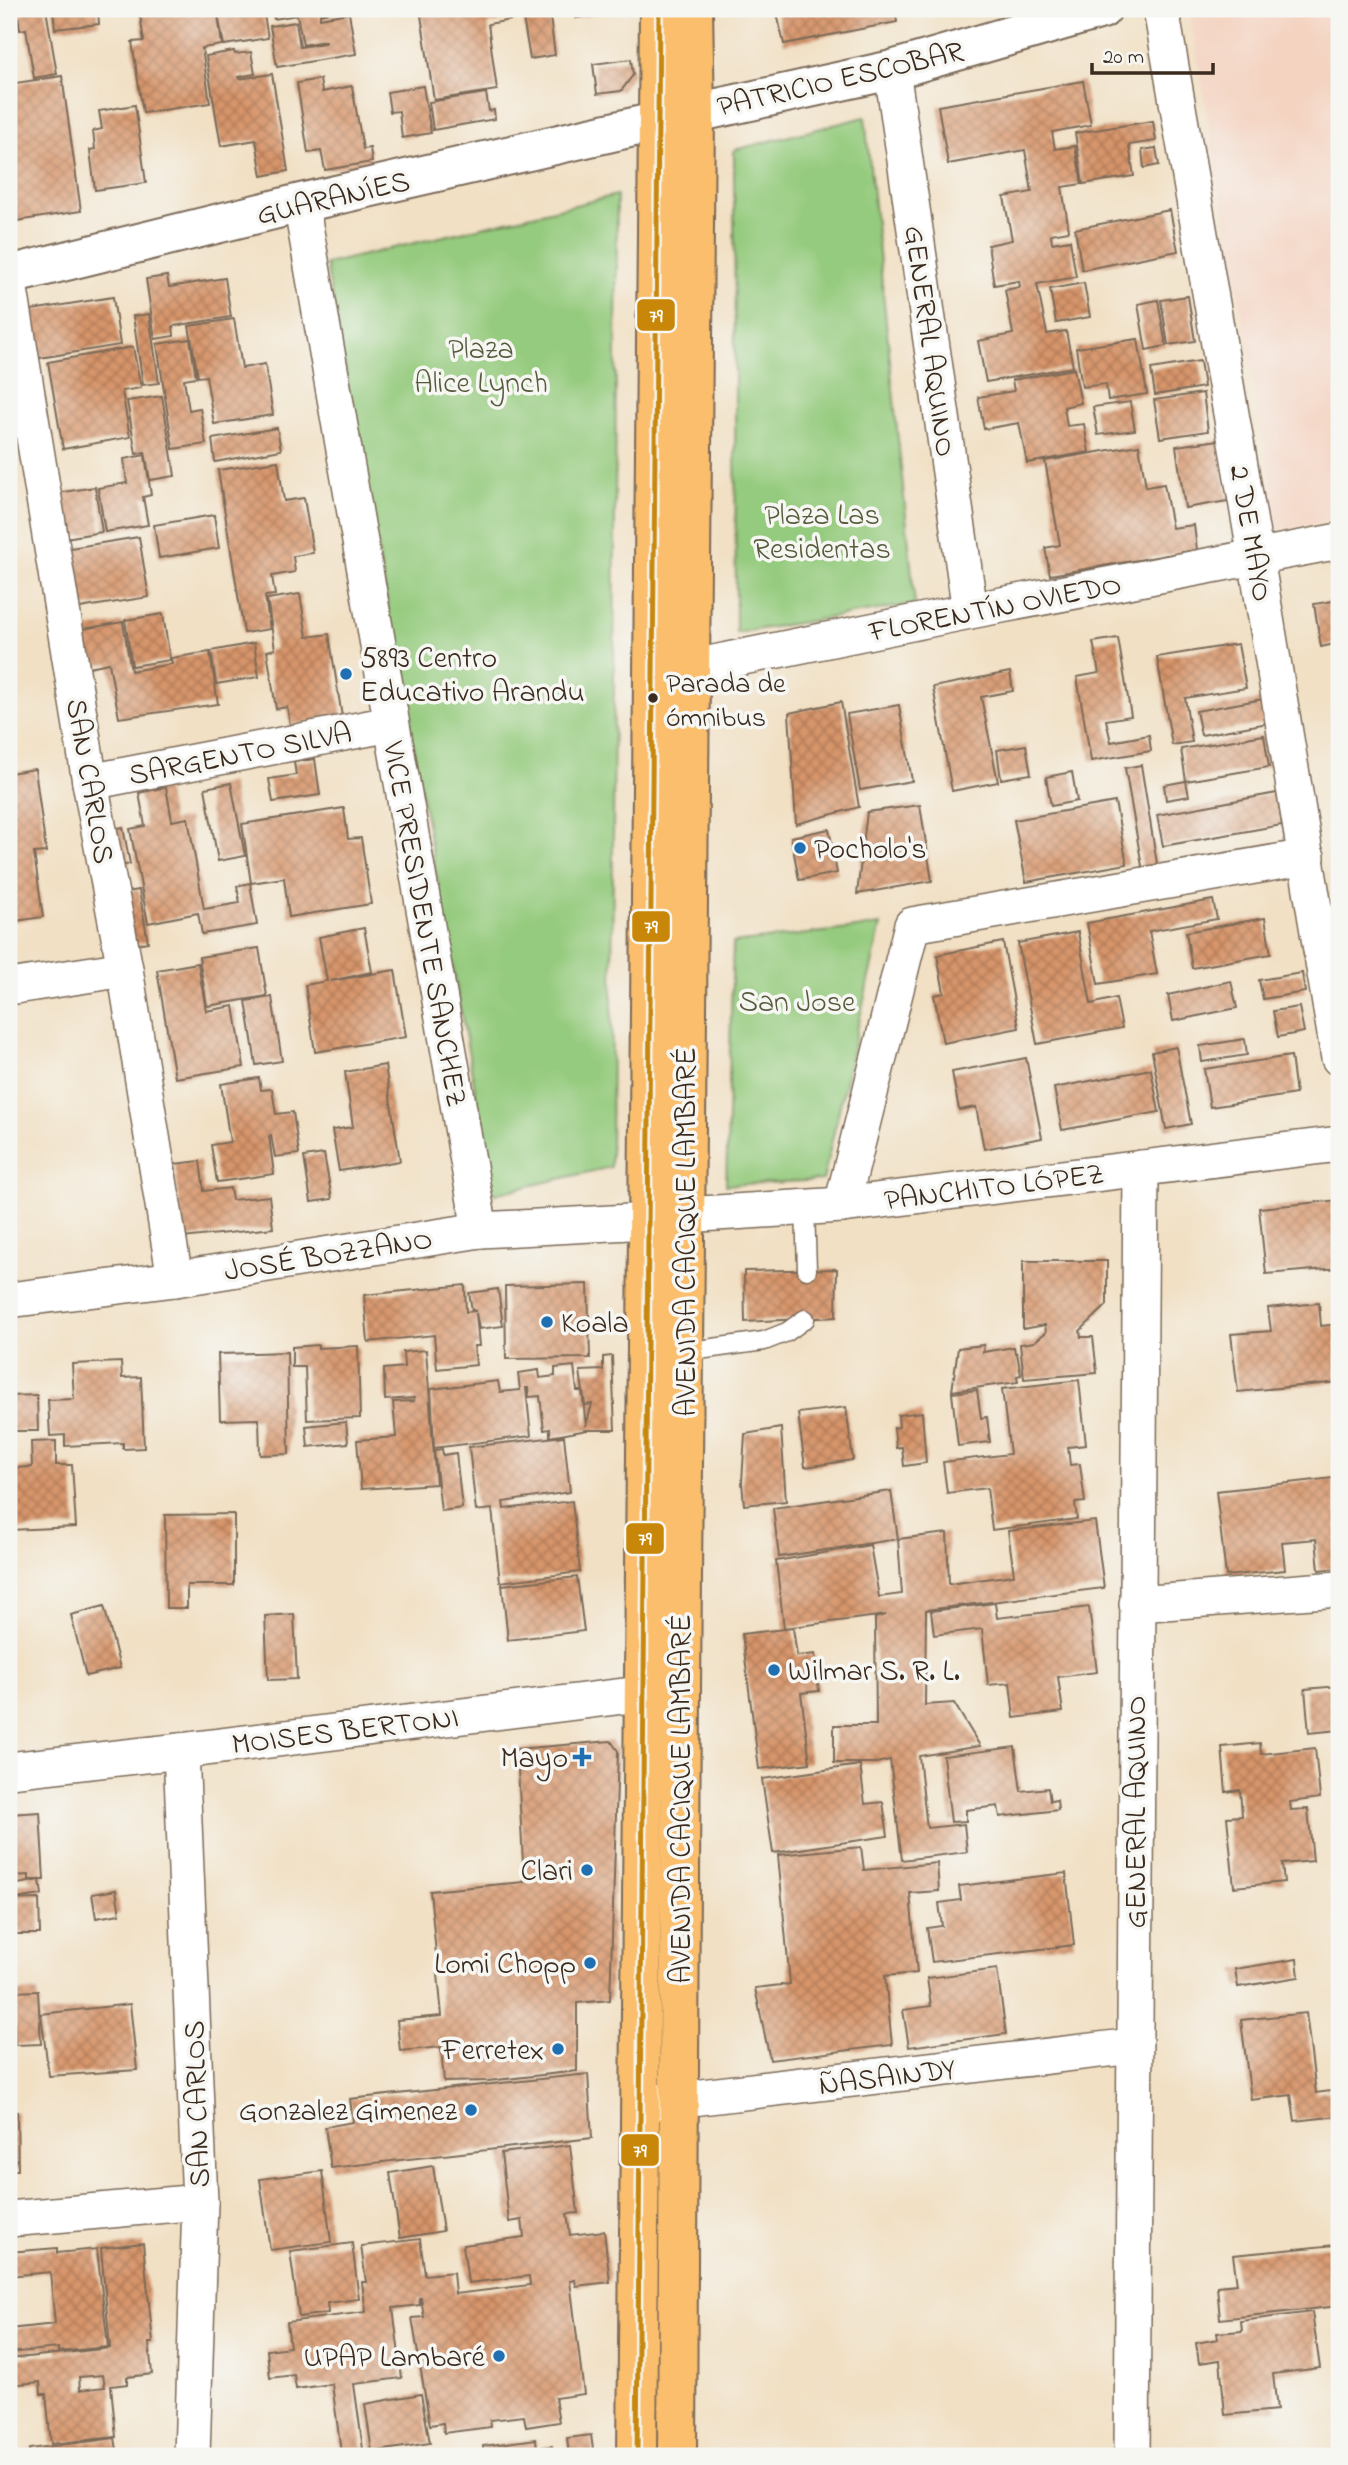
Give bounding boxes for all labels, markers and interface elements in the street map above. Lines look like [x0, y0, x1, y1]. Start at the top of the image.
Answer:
street label: PATRICIO ESCOBAR [713, 31, 969, 131]
scale bar [1092, 32, 1213, 76]
text: 20 m [1103, 43, 1144, 73]
street label: GUARANÍES [253, 161, 415, 239]
street label: GENERAL AQUINO [890, 223, 966, 460]
line badge: 79 [636, 298, 676, 332]
text: 79 [649, 304, 663, 331]
park label: Plaza Alice Lynch [414, 329, 548, 407]
street label: 2 DE MAYO [1215, 462, 1283, 605]
park label: Plaza Las Residentas [753, 495, 891, 573]
street label: FLORENTÍN OVIEDO [865, 564, 1126, 656]
place label: 5893 Centro Educativo Arandu [360, 638, 585, 716]
place label: Parada de ómnibus [666, 665, 786, 740]
marker: 5893 Centro Educativo Arandu [338, 666, 354, 682]
marker: Parada de ómnibus [646, 691, 660, 705]
street label: SAN CARLOS [52, 695, 124, 868]
street label: SARGENTO SILVA [125, 713, 356, 799]
street label: VICE PRESIDENTE SANCHEZ [369, 737, 477, 1111]
place label: Pocholo's [814, 829, 926, 873]
marker: Pocholo's [792, 840, 808, 856]
line badge: 79 [631, 910, 671, 943]
text: 79 [644, 915, 658, 942]
park label: San Jose [739, 982, 856, 1026]
street label: AVENIDA CACIQUE LAMBARÉ [666, 1047, 710, 1417]
street label: PANCHITO LÓPEZ [882, 1154, 1107, 1224]
street label: JOSÉ BOZZANO [221, 1219, 436, 1295]
place label: Koala [561, 1303, 629, 1347]
marker: Koala [539, 1314, 555, 1330]
line badge: 79 [625, 1522, 665, 1555]
text: 79 [638, 1527, 652, 1554]
street label: AVENIDA CACIQUE LAMBARÉ [661, 1614, 705, 1984]
place label: Wilmar S. R. L. [788, 1651, 960, 1695]
marker: Wilmar S. R. L. [766, 1662, 782, 1678]
street label: GENERAL AQUINO [1116, 1696, 1160, 1928]
street label: MOISES BERTONI [229, 1697, 461, 1769]
place label: Mayo [500, 1738, 568, 1782]
marker: Mayo [574, 1749, 590, 1765]
place label: Clari [521, 1851, 573, 1895]
marker: Clari [579, 1862, 595, 1878]
place label: Lomi Chopp [434, 1944, 576, 1988]
marker: Lomi Chopp [582, 1955, 598, 1971]
street label: SAN CARLOS [174, 2020, 224, 2188]
place label: Ferretex [441, 2030, 544, 2074]
marker: Ferretex [550, 2041, 566, 2057]
street label: ÑASAINDY [816, 2049, 958, 2109]
place label: Gonzalez Gimenez [239, 2091, 457, 2135]
marker: Gonzalez Gimenez [463, 2102, 479, 2118]
line badge: 79 [620, 2133, 660, 2167]
text: 79 [633, 2139, 647, 2166]
place label: UPAP Lambaré [304, 2337, 486, 2381]
marker: UPAP Lambaré [491, 2348, 507, 2364]

